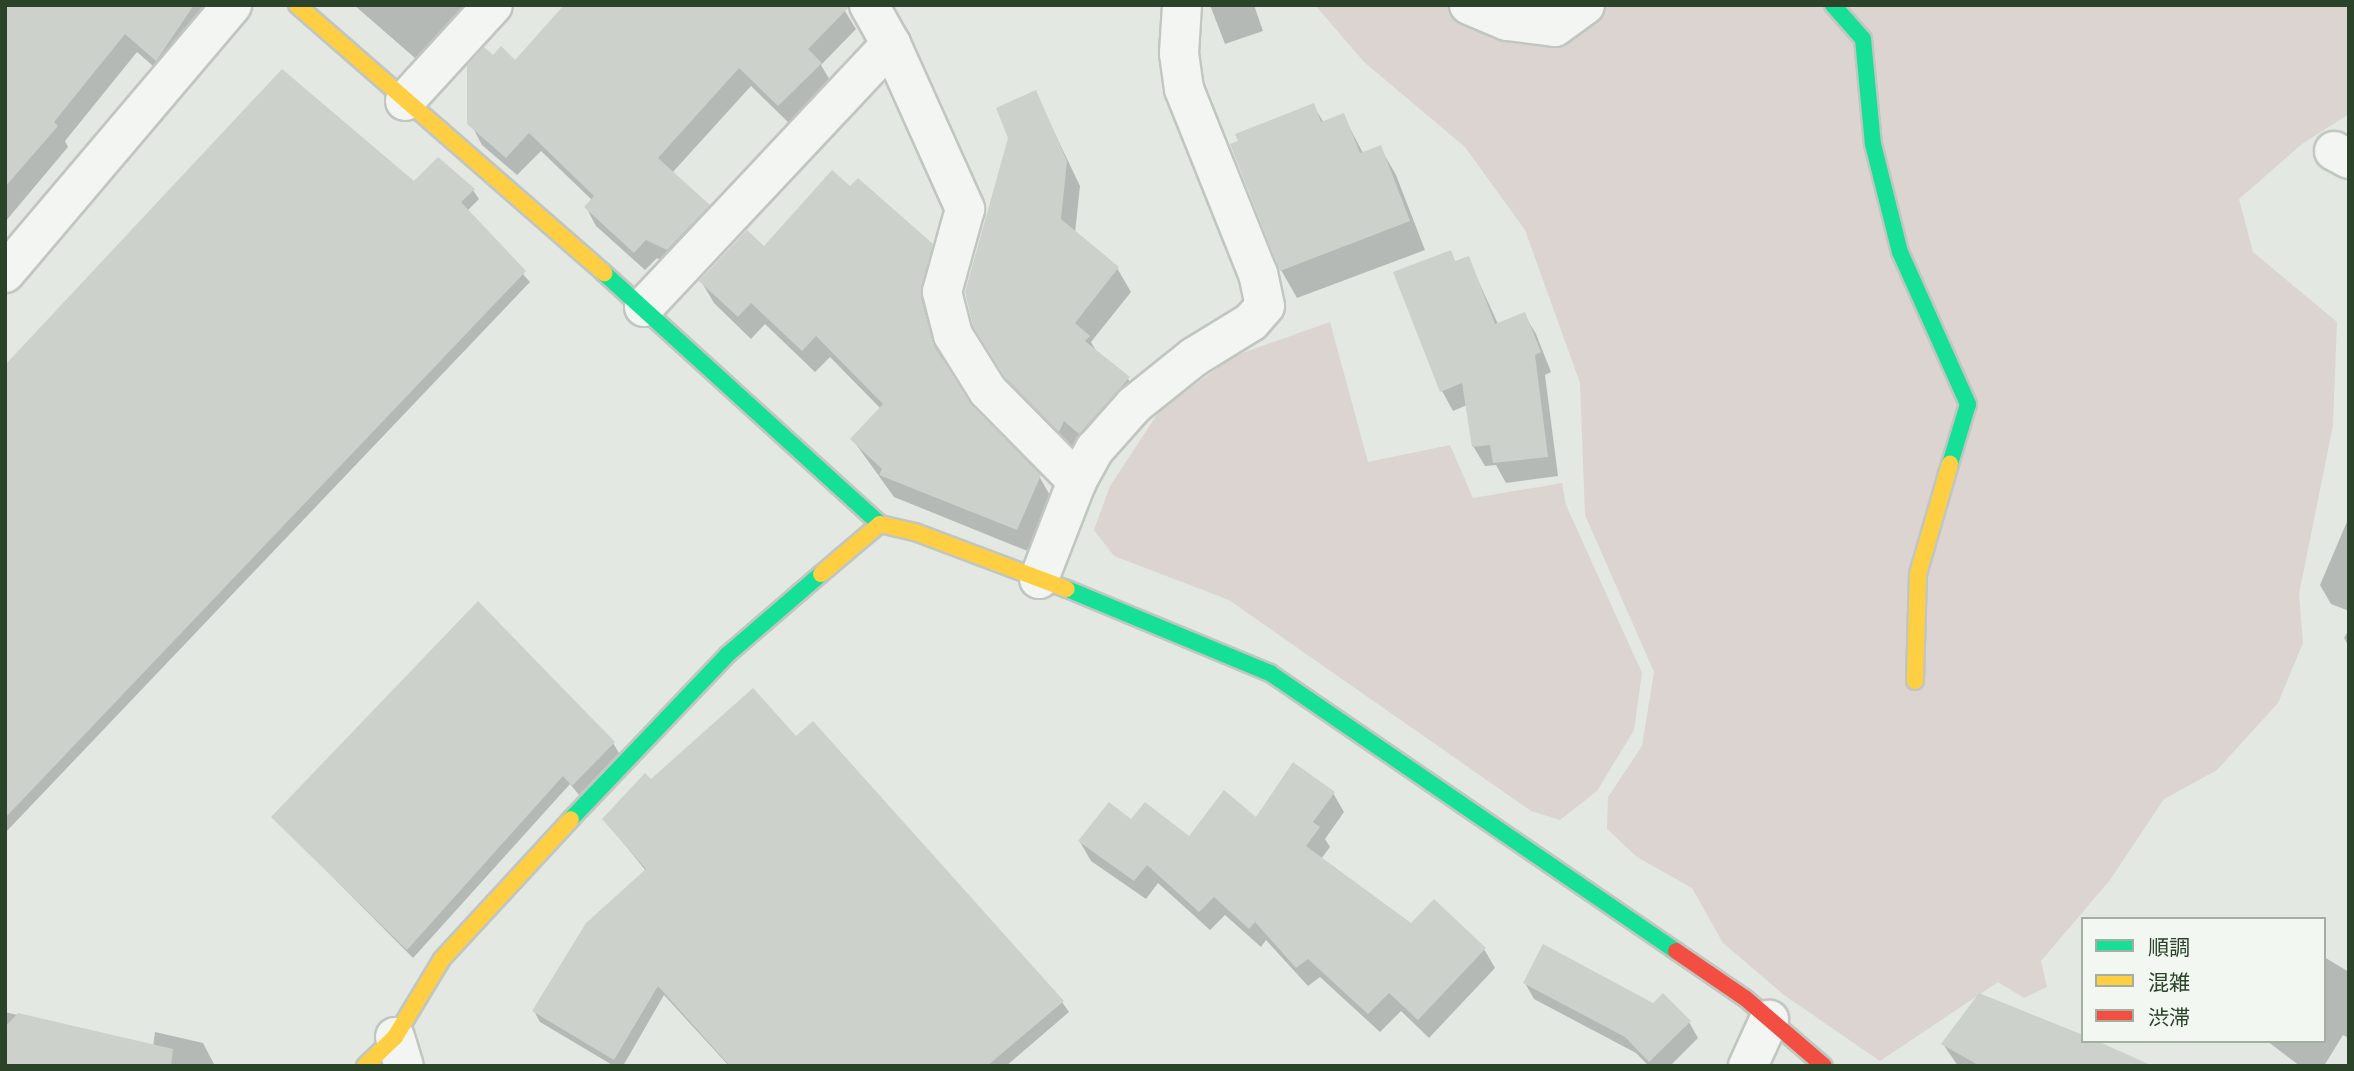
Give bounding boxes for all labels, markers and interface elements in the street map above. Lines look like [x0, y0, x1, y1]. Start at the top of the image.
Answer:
legend [2081, 917, 2326, 1043]
text: 順調 [2148, 936, 2190, 961]
text: 混雑 [2148, 971, 2190, 996]
text: 渋滞 [2148, 1006, 2190, 1031]

